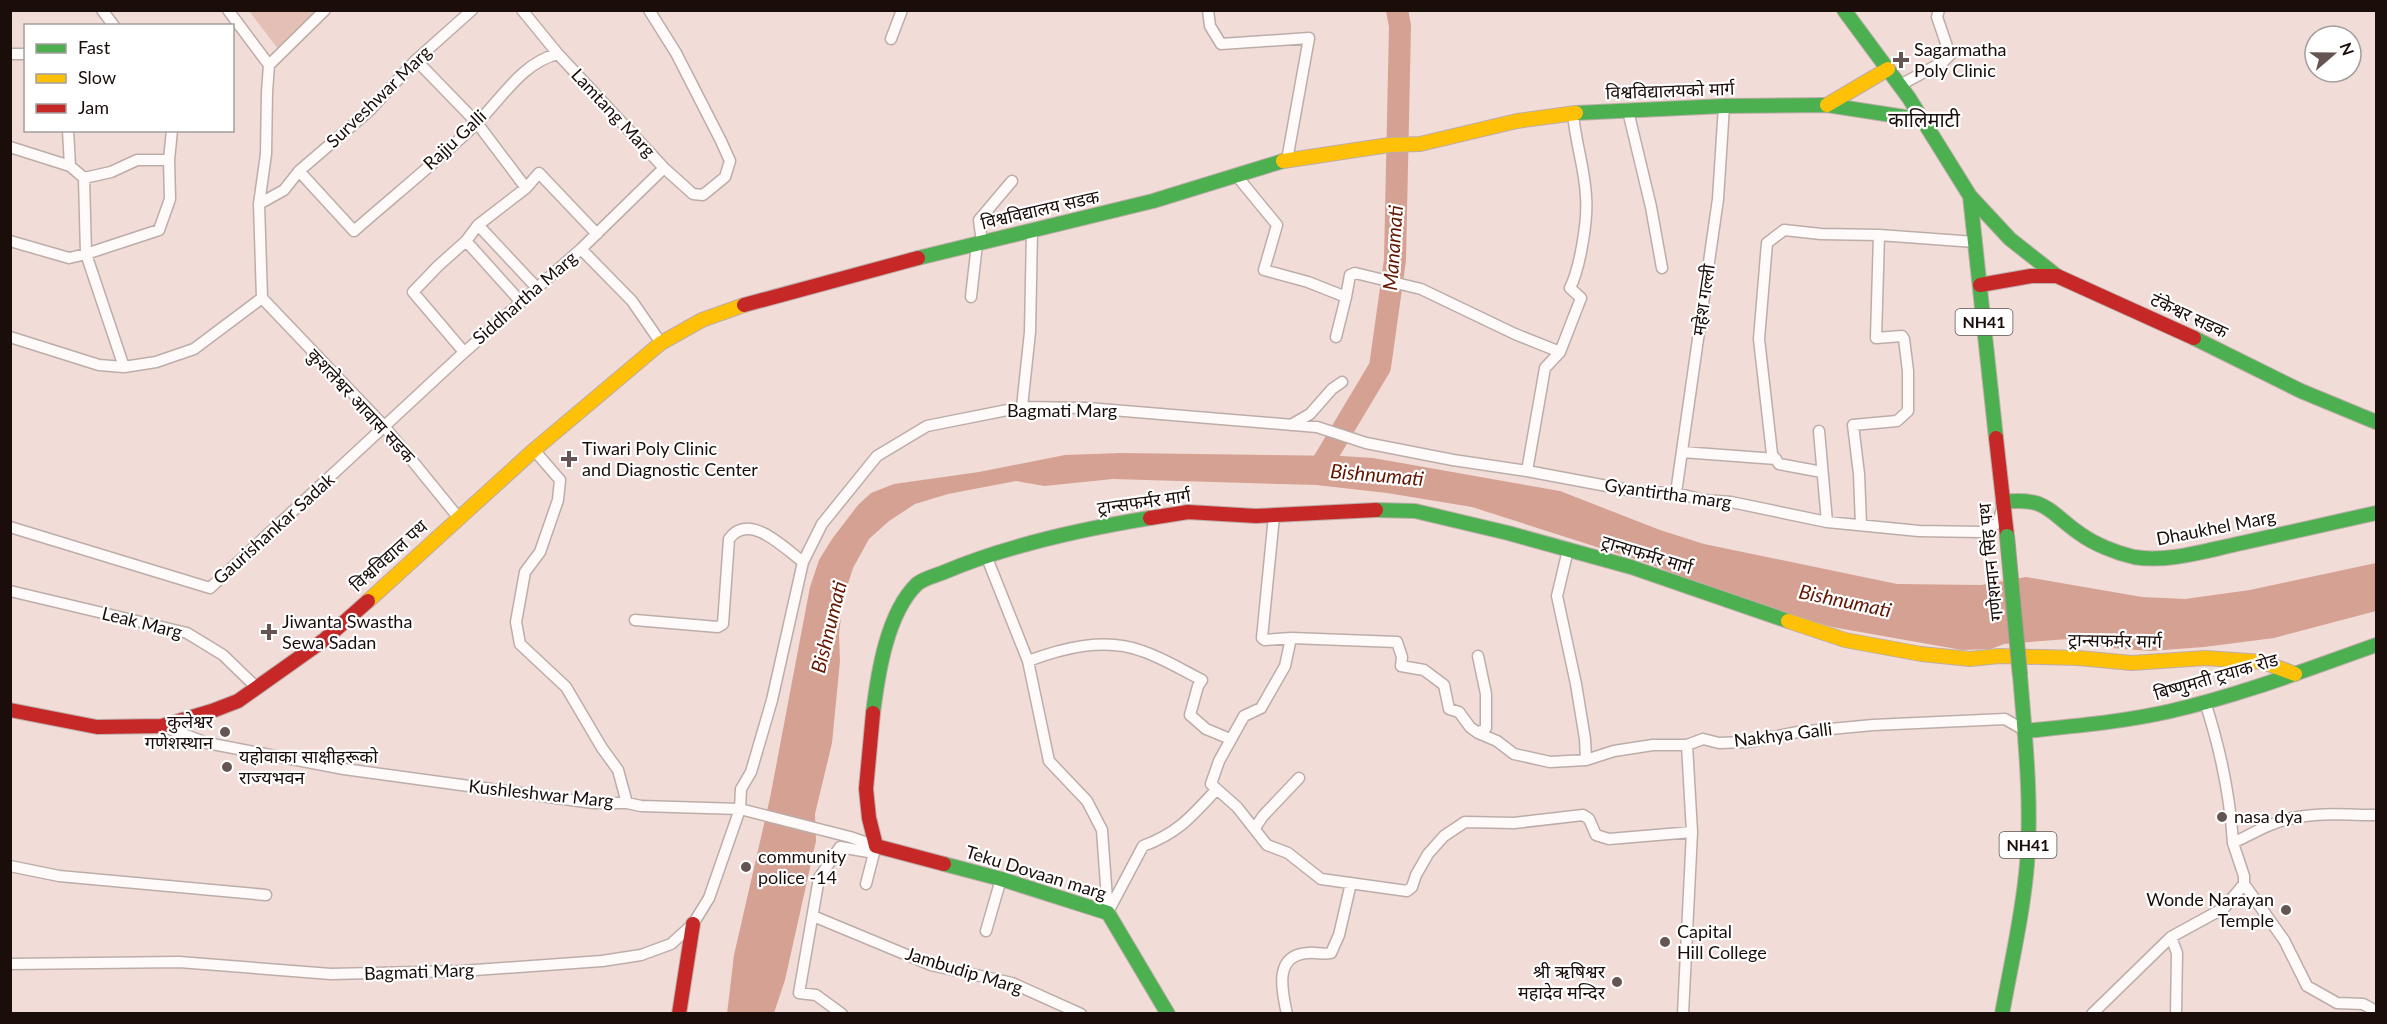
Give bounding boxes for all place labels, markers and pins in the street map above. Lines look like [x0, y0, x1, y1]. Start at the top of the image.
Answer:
place label: Sagarmatha Poly Clinic [1914, 38, 2007, 81]
marker: Sagarmatha Poly Clinic [1892, 51, 1910, 69]
place label: Tiwari Poly Clinic and Diagnostic Center [582, 437, 758, 480]
marker: Tiwari Poly Clinic and Diagnostic Center [560, 450, 578, 468]
place label: Jiwanta Swastha Sewa Sadan [282, 610, 412, 653]
marker: Jiwanta Swastha Sewa Sadan [260, 623, 278, 641]
place label: कुलेश्वर गणेशस्थान [145, 710, 214, 753]
marker: कुलेश्वर गणेशस्थान [218, 725, 232, 739]
place label: यहोवाका साक्षीहरूको राज्यभवन [239, 745, 378, 788]
marker: यहोवाका साक्षीहरूको राज्यभवन [220, 760, 234, 774]
place label: nasa dya [2234, 805, 2302, 827]
marker: nasa dya [2215, 810, 2229, 824]
place label: community police -14 [758, 845, 847, 888]
marker: community police -14 [739, 860, 753, 874]
place label: Wonde Narayan Temple [2146, 888, 2274, 931]
marker: Wonde Narayan Temple [2279, 903, 2293, 917]
place label: Capital Hill College [1677, 920, 1767, 963]
marker: Capital Hill College [1658, 935, 1672, 949]
place label: श्री ऋषिश्वर महादेव मन्दिर [1518, 960, 1606, 1003]
marker: श्री ऋषिश्वर महादेव मन्दिर [1610, 975, 1624, 989]

